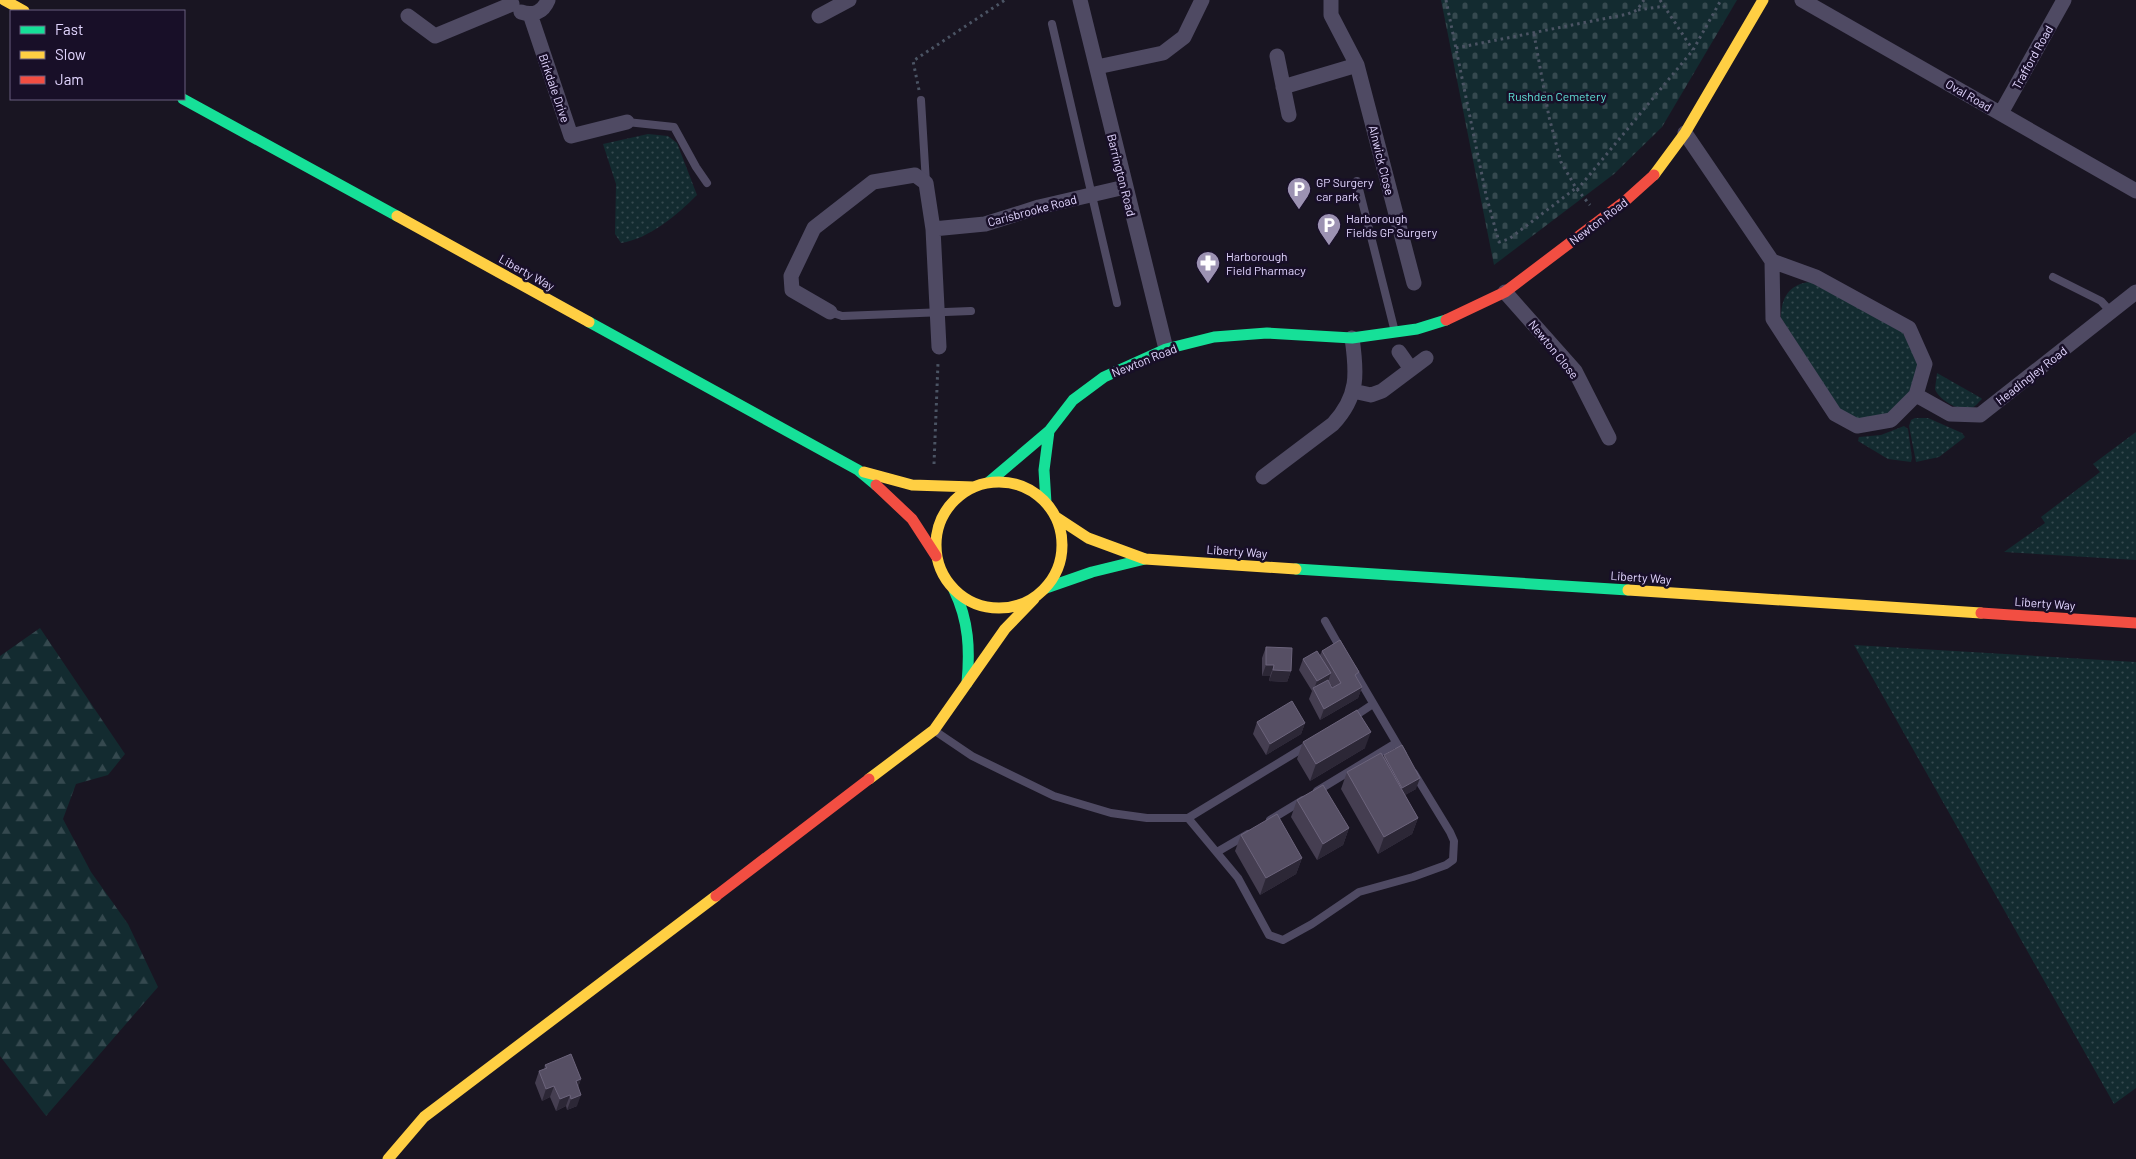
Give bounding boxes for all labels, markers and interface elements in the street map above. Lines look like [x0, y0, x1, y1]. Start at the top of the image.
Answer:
legend [10, 10, 185, 100]
text: Fast [55, 20, 83, 38]
street label: Trafford Road [2009, 23, 2055, 91]
text: Slow [55, 45, 86, 63]
street label: Birkdale Drive [537, 52, 573, 124]
text: Jam [55, 70, 84, 88]
street label: Oval Road [1943, 76, 1995, 114]
park label: Rushden Cemetery [1508, 89, 1607, 103]
street label: Alnwick Close [1367, 124, 1397, 196]
street label: Barrington Road [1105, 132, 1139, 218]
place label: GP Surgery car park [1316, 175, 1374, 203]
parking icon: GP Surgery car park [1286, 176, 1312, 210]
street label: Carisbrooke Road [986, 191, 1078, 229]
street label: Newton Road [1566, 195, 1630, 247]
place label: Harborough Fields GP Surgery [1346, 211, 1438, 239]
parking icon: Harborough Fields GP Surgery [1316, 212, 1342, 246]
place label: Harborough Field Pharmacy [1226, 249, 1306, 277]
pharmacy icon: Harborough Field Pharmacy [1195, 250, 1221, 284]
street label: Liberty Way [497, 251, 558, 293]
street label: Newton Close [1526, 317, 1582, 381]
street label: Newton Road [1109, 341, 1179, 379]
street label: Headingley Road [1993, 343, 2069, 407]
street label: Liberty Way [1206, 542, 1268, 560]
street label: Liberty Way [1610, 568, 1672, 586]
street label: Liberty Way [2014, 594, 2076, 612]

